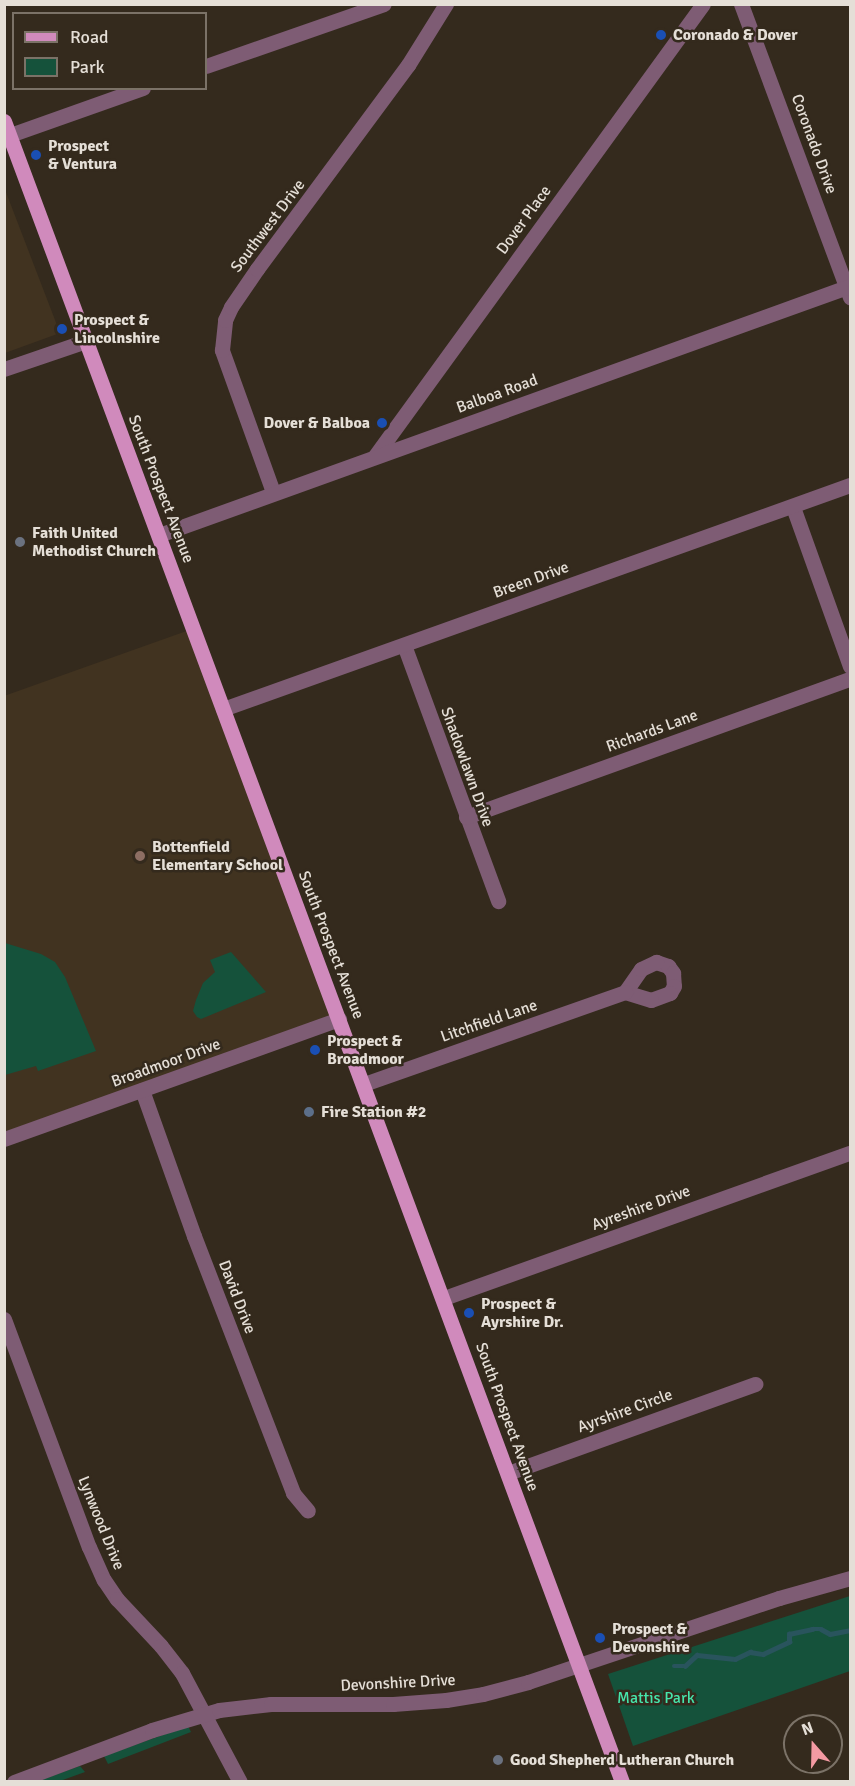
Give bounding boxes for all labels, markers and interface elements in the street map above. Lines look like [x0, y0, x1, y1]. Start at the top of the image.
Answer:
legend [12, 12, 207, 90]
place label: Coronado & Dover [673, 25, 798, 45]
text: Road [70, 26, 109, 48]
marker: Coronado & Dover [654, 28, 668, 42]
text: Park [70, 56, 105, 78]
street label: Coronado Drive [787, 92, 841, 196]
place label: Prospect & Ventura [48, 136, 117, 174]
marker: Prospect & Ventura [29, 148, 43, 162]
street label: Southwest Drive [227, 176, 309, 276]
street label: Dover Place [493, 182, 555, 258]
place label: Prospect & Lincolnshire [74, 310, 160, 348]
marker: Prospect & Lincolnshire [55, 322, 69, 336]
street label: Balboa Road [454, 370, 540, 418]
street label: South Prospect Avenue [124, 412, 198, 566]
place label: Dover & Balboa [264, 413, 370, 433]
marker: Dover & Balboa [375, 416, 389, 430]
place label: Faith United Methodist Church [32, 523, 156, 561]
marker: Faith United Methodist Church [13, 535, 27, 549]
street label: Breen Drive [491, 557, 571, 603]
street label: Shadowlawn Drive [436, 704, 498, 830]
street label: Richards Lane [604, 706, 700, 756]
place label: Bottenfield Elementary School [152, 837, 283, 875]
marker: Bottenfield Elementary School [133, 849, 147, 863]
street label: South Prospect Avenue [294, 868, 368, 1022]
street label: Litchfield Lane [438, 995, 540, 1047]
place label: Prospect & Broadmoor [327, 1031, 404, 1069]
street label: Broadmoor Drive [109, 1034, 223, 1092]
marker: Prospect & Broadmoor [308, 1043, 322, 1057]
place label: Fire Station #2 [321, 1102, 426, 1122]
marker: Fire Station #2 [302, 1105, 316, 1119]
street label: Ayreshire Drive [589, 1181, 693, 1235]
street label: David Drive [214, 1257, 260, 1337]
place label: Prospect & Ayrshire Dr. [481, 1294, 564, 1332]
marker: Prospect & Ayrshire Dr. [462, 1306, 476, 1320]
street label: South Prospect Avenue [471, 1340, 543, 1494]
street label: Ayrshire Circle [575, 1385, 675, 1437]
street label: Lynwood Drive [73, 1473, 129, 1573]
place label: Prospect & Devonshire [612, 1619, 690, 1657]
marker: Prospect & Devonshire [593, 1631, 607, 1645]
street label: Devonshire Drive [340, 1670, 456, 1696]
park label: Mattis Park [617, 1688, 695, 1708]
north arrow [783, 1714, 843, 1774]
text: N [799, 1718, 816, 1740]
place label: Good Shepherd Lutheran Church [510, 1750, 734, 1770]
marker: Good Shepherd Lutheran Church [491, 1753, 505, 1767]

